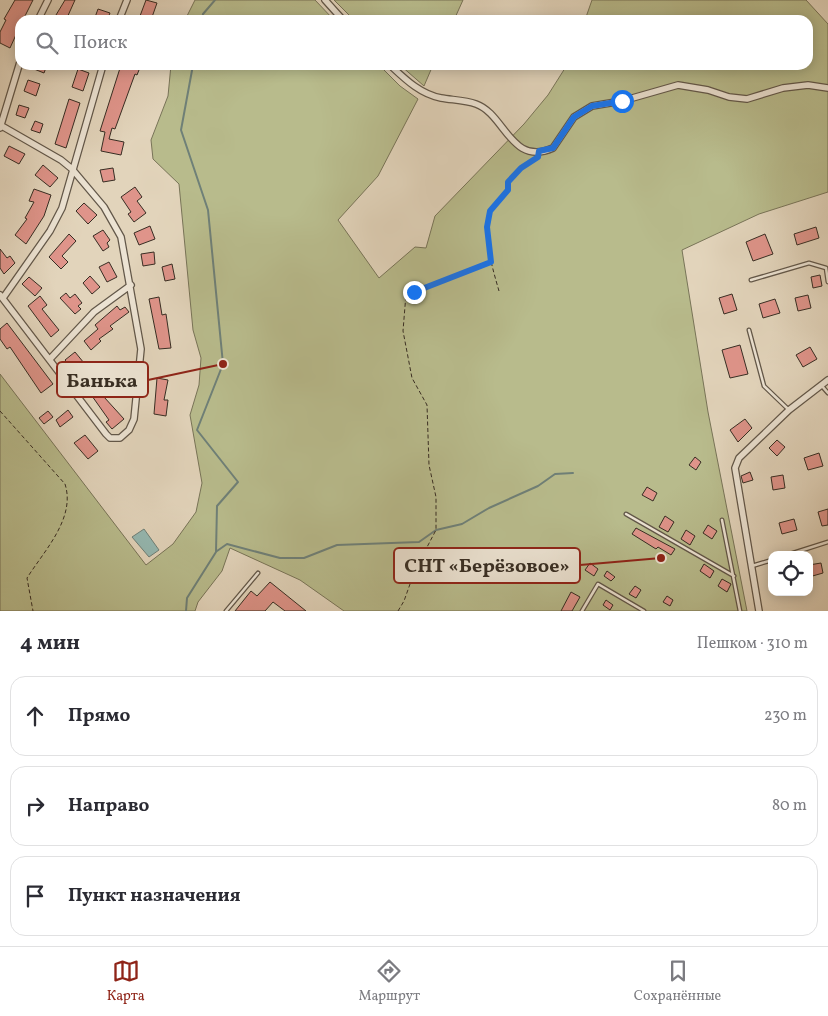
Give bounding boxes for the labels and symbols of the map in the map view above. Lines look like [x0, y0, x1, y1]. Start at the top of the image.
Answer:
route start [611, 90, 634, 113]
route end [403, 281, 426, 304]
callout: Банька [57, 362, 148, 397]
text: Банька [66, 368, 138, 396]
callout: СНТ «Берёзовое» [394, 548, 580, 583]
text: СНТ «Берёзовое» [404, 553, 570, 581]

